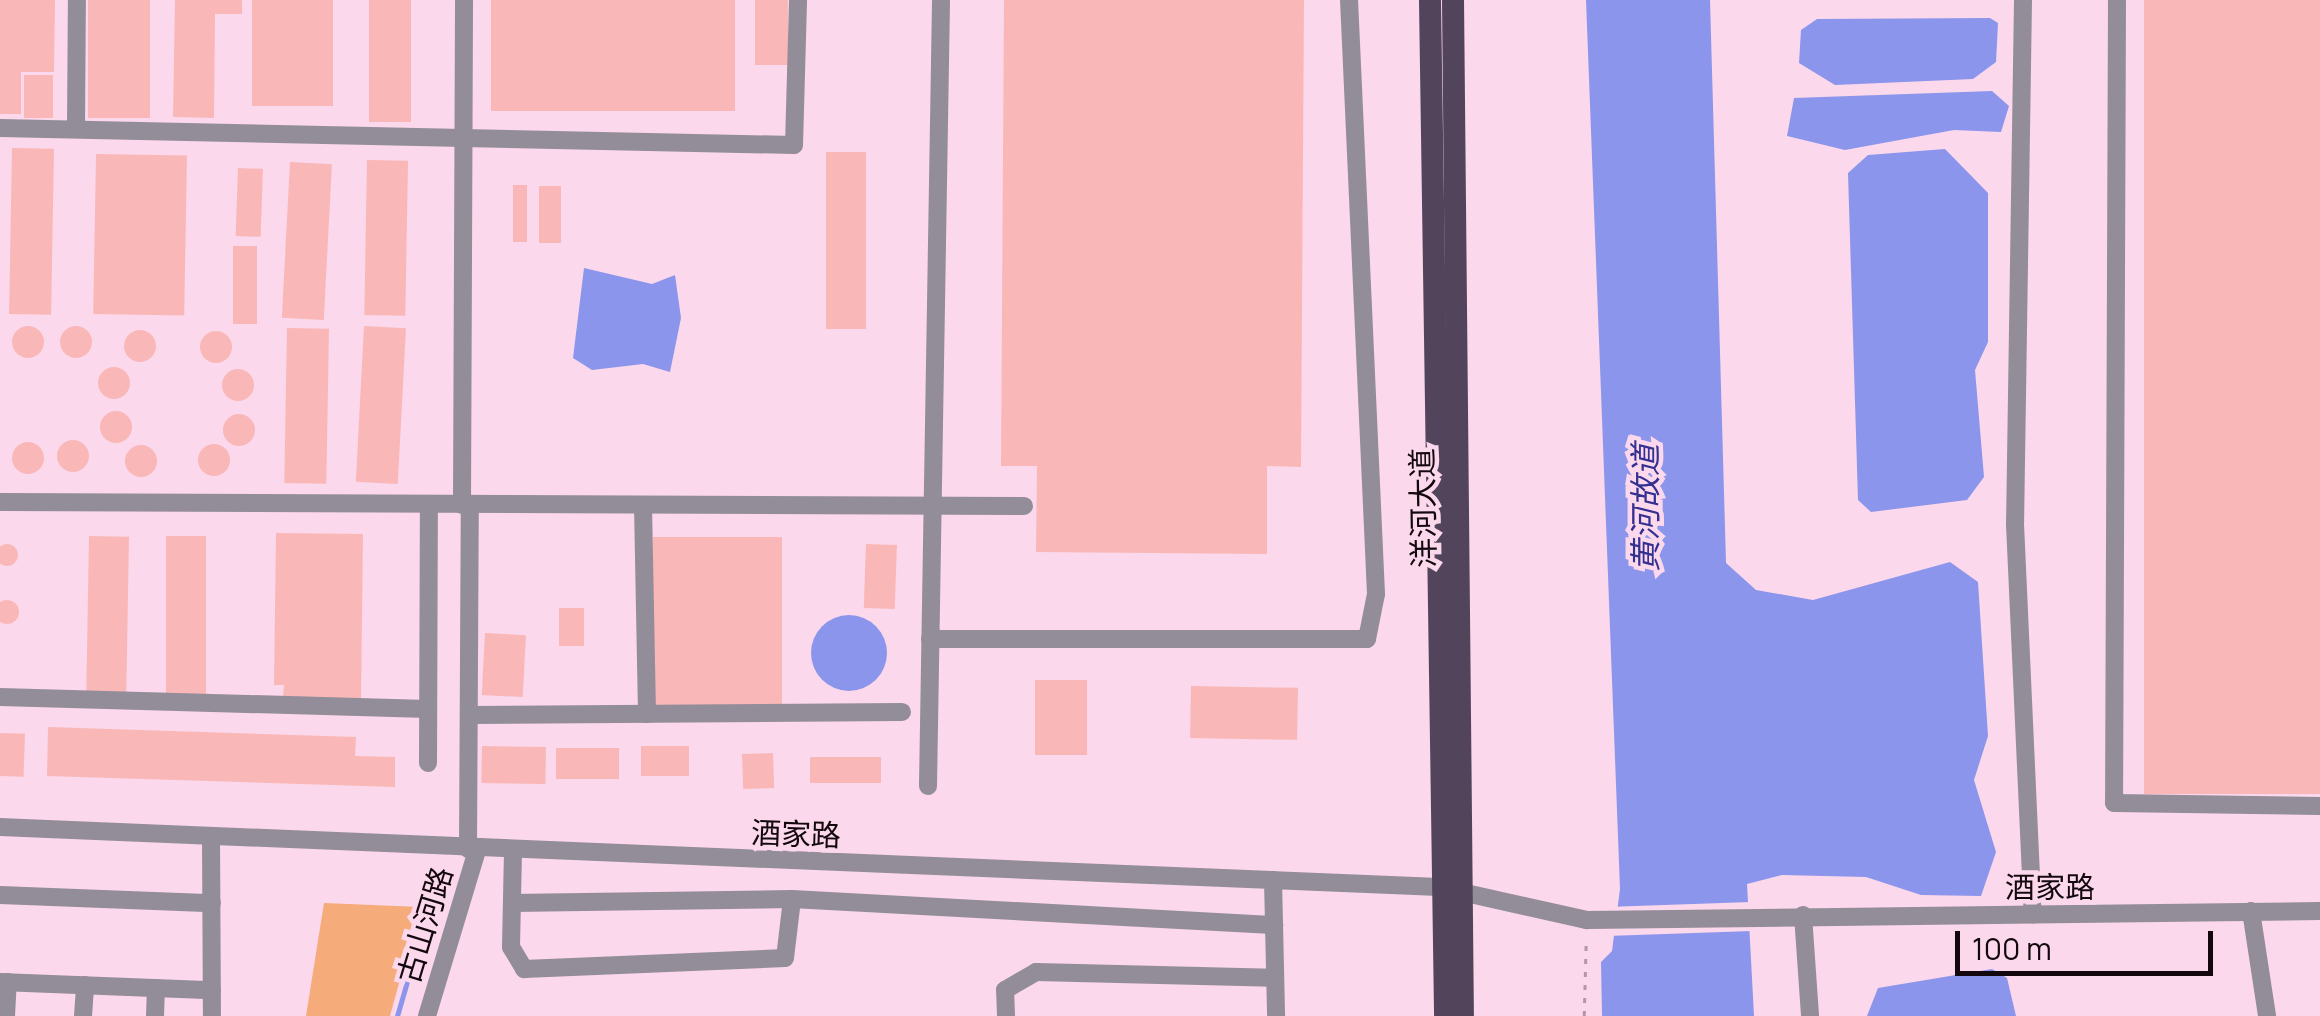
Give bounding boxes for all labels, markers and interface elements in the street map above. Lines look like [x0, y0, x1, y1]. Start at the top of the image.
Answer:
water label: 黄河故道 [1626, 444, 1664, 572]
street label: 洋河大道 [1404, 448, 1442, 568]
street label: 酒家路 [750, 814, 842, 854]
street label: 古山河路 [390, 862, 460, 988]
street label: 酒家路 [2005, 869, 2095, 905]
scale bar [1960, 911, 2218, 973]
text: 100 m [1972, 928, 2052, 969]

